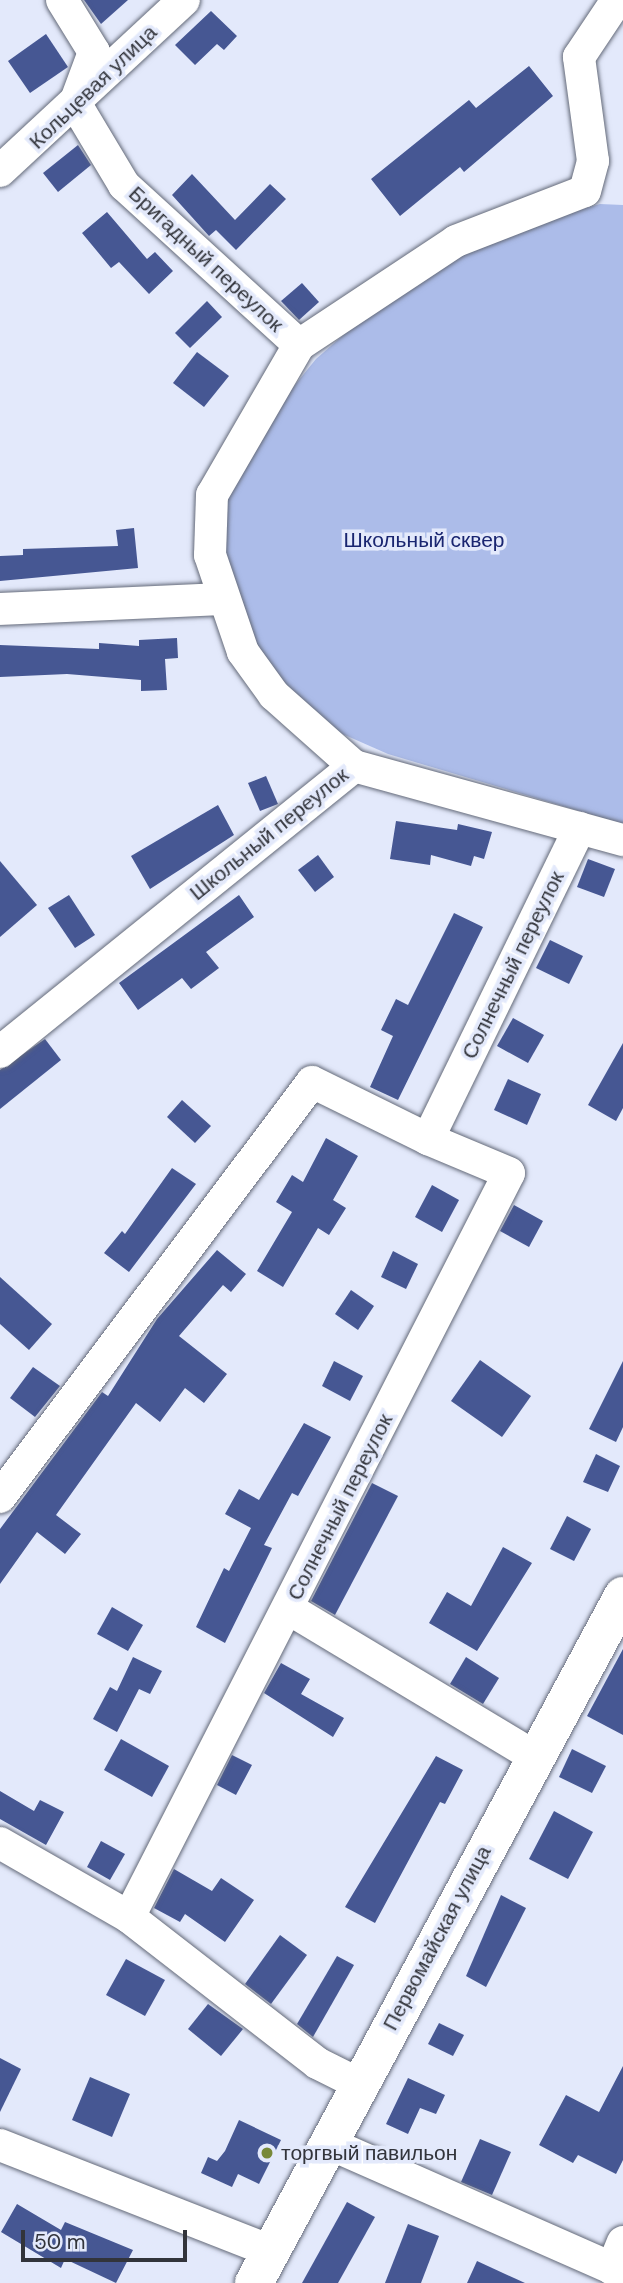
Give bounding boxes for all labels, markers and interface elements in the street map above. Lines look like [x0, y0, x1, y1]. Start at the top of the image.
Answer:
street label: Кольцевая улица [24, 20, 162, 154]
street label: Бригадный переулок [124, 181, 288, 337]
park label: Школьный сквер [343, 527, 505, 553]
street label: Школьный переулок [185, 762, 353, 906]
street label: Солнечный переулок [457, 867, 569, 1063]
street label: Солнечный переулок [282, 1410, 398, 1604]
street label: Первомайская улица [378, 1841, 496, 2035]
place label: торгвый павильон [281, 2140, 457, 2166]
marker: торгвый павильон [259, 2145, 275, 2161]
scale bar [24, 2216, 191, 2260]
text: 50 m [34, 2228, 85, 2256]

